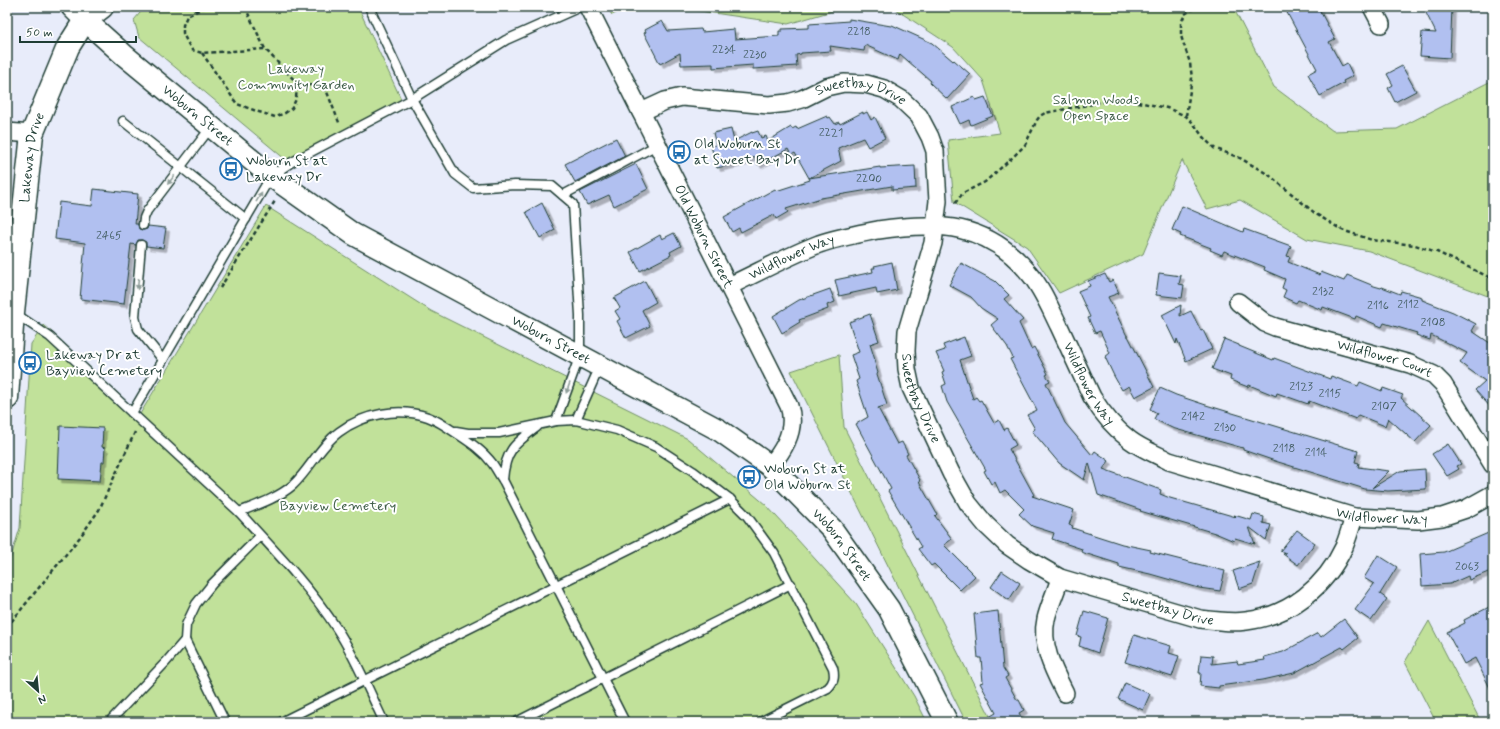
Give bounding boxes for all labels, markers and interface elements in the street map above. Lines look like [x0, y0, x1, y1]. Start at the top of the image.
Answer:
scale bar [20, 18, 136, 44]
house number: 2218 [847, 24, 871, 40]
text: 50 m [26, 25, 53, 41]
house number: 2234 [712, 42, 736, 58]
house number: 2230 [743, 47, 767, 63]
park label: Lakeway Community Garden [237, 60, 355, 94]
street label: Sweetbay Drive [812, 74, 911, 109]
street label: Woburn Street [158, 81, 237, 150]
park label: Salmon Woods Open Space [1053, 91, 1139, 125]
street label: Lakeway Drive [16, 110, 49, 204]
house number: 2221 [819, 125, 843, 141]
place label: Old Woburn St at Sweet Bay Dr [694, 135, 799, 169]
bus stop icon: Old Woburn St at Sweet Bay Dr [666, 139, 692, 165]
place label: Woburn St at Lakeway Dr [246, 152, 328, 186]
bus stop icon: Woburn St at Lakeway Dr [218, 156, 244, 182]
house number: 2200 [856, 171, 882, 187]
one-way arrow [167, 174, 175, 185]
street label: Old Woburn Street [670, 182, 738, 292]
one-way arrow [255, 191, 262, 203]
house number: 2465 [96, 228, 122, 244]
street label: Wildflower Way [746, 231, 837, 284]
one-way arrow [135, 278, 141, 290]
house number: 2132 [1312, 284, 1334, 300]
house number: 2112 [1397, 297, 1419, 313]
house number: 2116 [1367, 298, 1389, 314]
street label: Woburn Street [508, 311, 593, 368]
house number: 2108 [1420, 315, 1446, 331]
street label: Wildflower Court [1335, 335, 1435, 382]
street label: Wildflower Way [1059, 340, 1119, 429]
place label: Lakeway Dr at Bayview Cemetery [46, 346, 162, 380]
bus stop icon: Lakeway Dr at Bayview Cemetery [17, 350, 43, 376]
street label: Sweetbay Drive [897, 353, 945, 446]
house number: 2123 [1289, 379, 1313, 395]
one-way arrow [564, 382, 570, 394]
house number: 2115 [1319, 386, 1341, 402]
house number: 2107 [1371, 399, 1397, 415]
house number: 2142 [1181, 409, 1205, 425]
house number: 2130 [1214, 420, 1237, 436]
house number: 2118 [1273, 441, 1295, 457]
house number: 2114 [1305, 445, 1327, 461]
place label: Woburn St at Old Woburn St [764, 460, 850, 494]
bus stop icon: Woburn St at Old Woburn St [736, 464, 762, 490]
park label: Bayview Cemetery [280, 497, 396, 515]
street label: Wildflower Way [1334, 503, 1429, 529]
street label: Woburn Street [808, 505, 875, 585]
house number: 2063 [1455, 559, 1479, 575]
street label: Sweetbay Drive [1120, 588, 1215, 630]
north arrow [18, 671, 58, 711]
text: N [36, 691, 49, 707]

